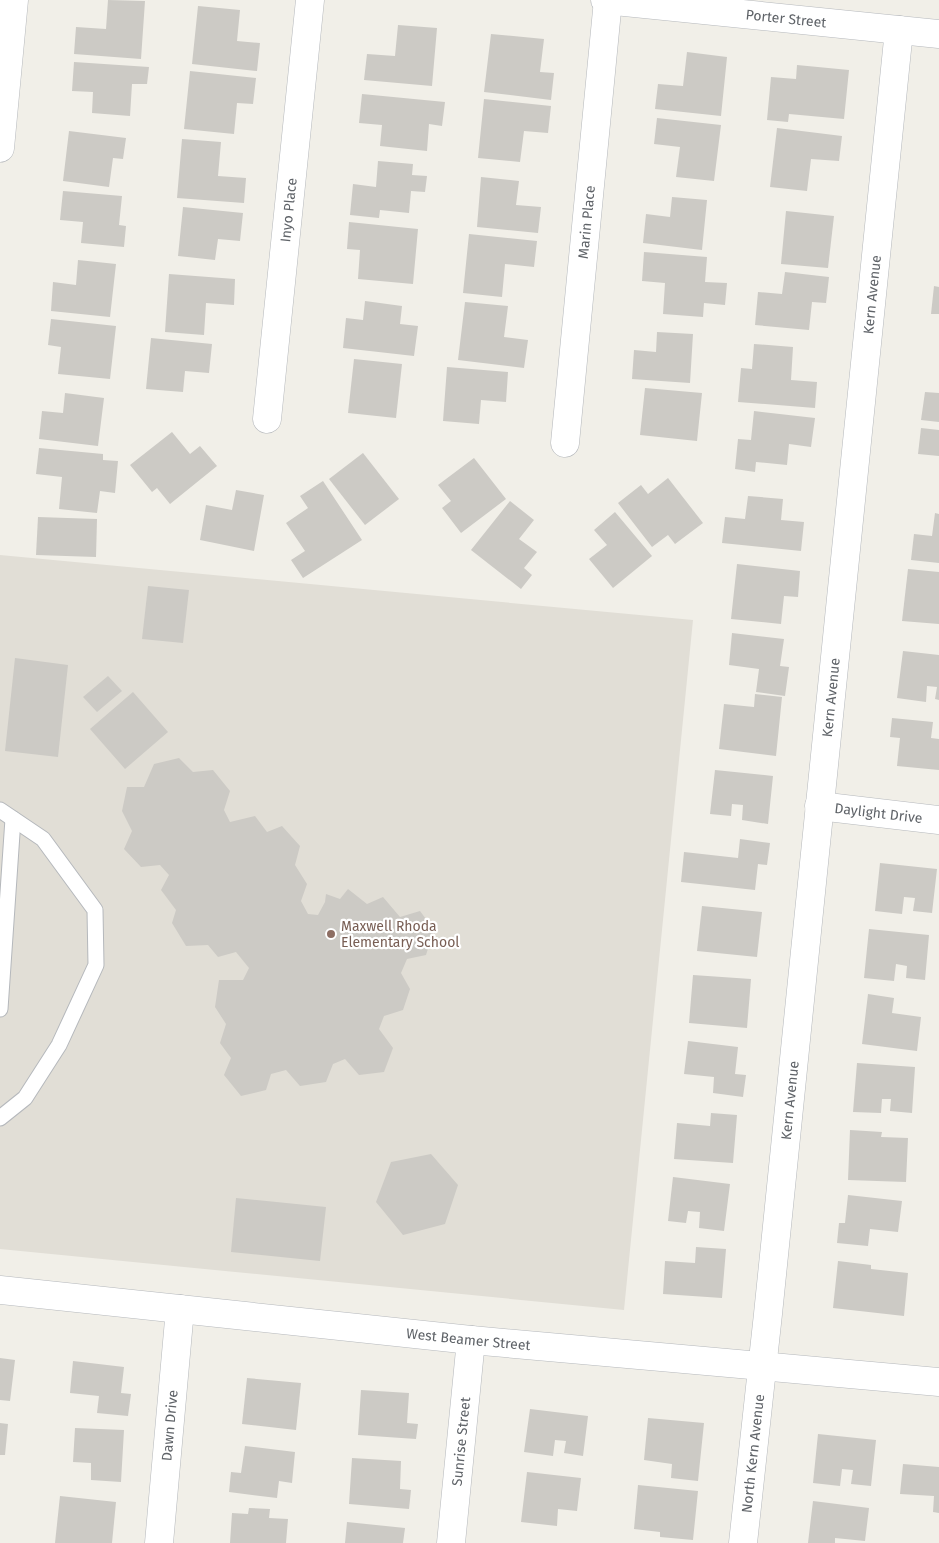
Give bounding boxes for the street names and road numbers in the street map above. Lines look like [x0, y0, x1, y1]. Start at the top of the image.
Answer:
street label: Porter Street [745, 6, 828, 31]
street label: Inyo Place [277, 177, 300, 243]
street label: Marin Place [574, 185, 598, 259]
street label: Kern Avenue [860, 254, 884, 335]
street label: Kern Avenue [818, 657, 843, 738]
street label: Daylight Drive [834, 799, 923, 827]
street label: Kern Avenue [777, 1060, 802, 1141]
street label: West Beamer Street [405, 1325, 532, 1354]
street label: Dawn Drive [158, 1389, 181, 1462]
street label: North Kern Avenue [738, 1393, 768, 1514]
street label: Sunrise Street [448, 1395, 474, 1487]

